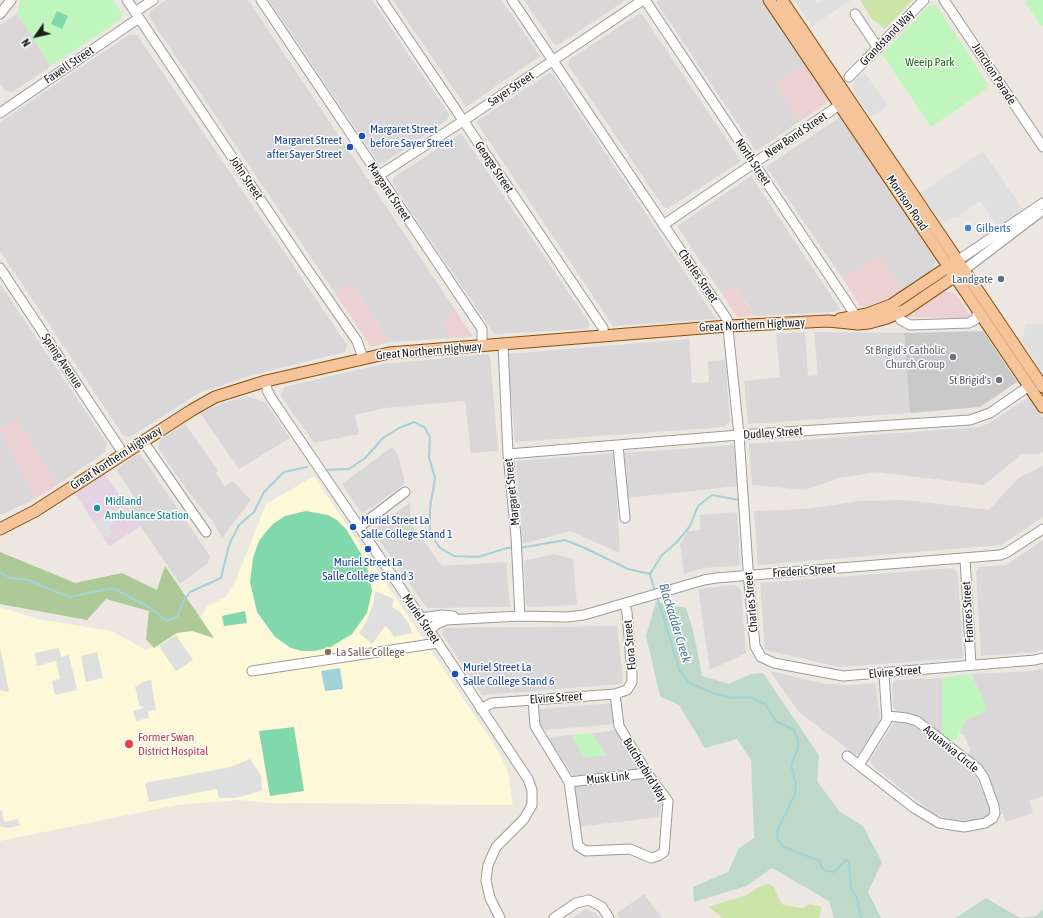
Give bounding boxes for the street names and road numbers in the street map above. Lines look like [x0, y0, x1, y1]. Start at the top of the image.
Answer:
street label: Grandstand Way [857, 7, 917, 69]
street label: Junction Parade [969, 41, 1019, 107]
street label: Fawell Street [41, 43, 97, 87]
street label: Sayer Street [485, 68, 537, 110]
street label: New Bond Street [762, 109, 830, 161]
street label: North Street [732, 136, 774, 188]
street label: George Street [472, 139, 516, 195]
street label: John Street [226, 154, 266, 202]
street label: Margaret Street [364, 160, 414, 224]
street label: Morrison Road [883, 173, 931, 233]
street label: Charles Street [675, 247, 721, 305]
street label: Great Northern Highway [699, 315, 805, 335]
street label: Spring Avenue [38, 331, 86, 391]
street label: Great Northern Highway [375, 339, 483, 363]
street label: Great Northern Highway [68, 423, 164, 493]
street label: Dudley Street [743, 424, 803, 442]
street label: Margaret Street [501, 458, 523, 526]
street label: Frederic Street [772, 562, 836, 580]
street label: Charles Street [741, 571, 761, 633]
street label: Frances Street [959, 581, 977, 643]
street label: Muriel Street [399, 591, 443, 647]
street label: Flora Street [621, 619, 639, 671]
street label: Elvire Street [868, 663, 922, 681]
street label: Elvire Street [529, 689, 583, 707]
street label: Aquaviva Circle [920, 722, 982, 776]
street label: Butcherbird Way [620, 736, 670, 804]
street label: Musk Link [586, 769, 630, 787]

